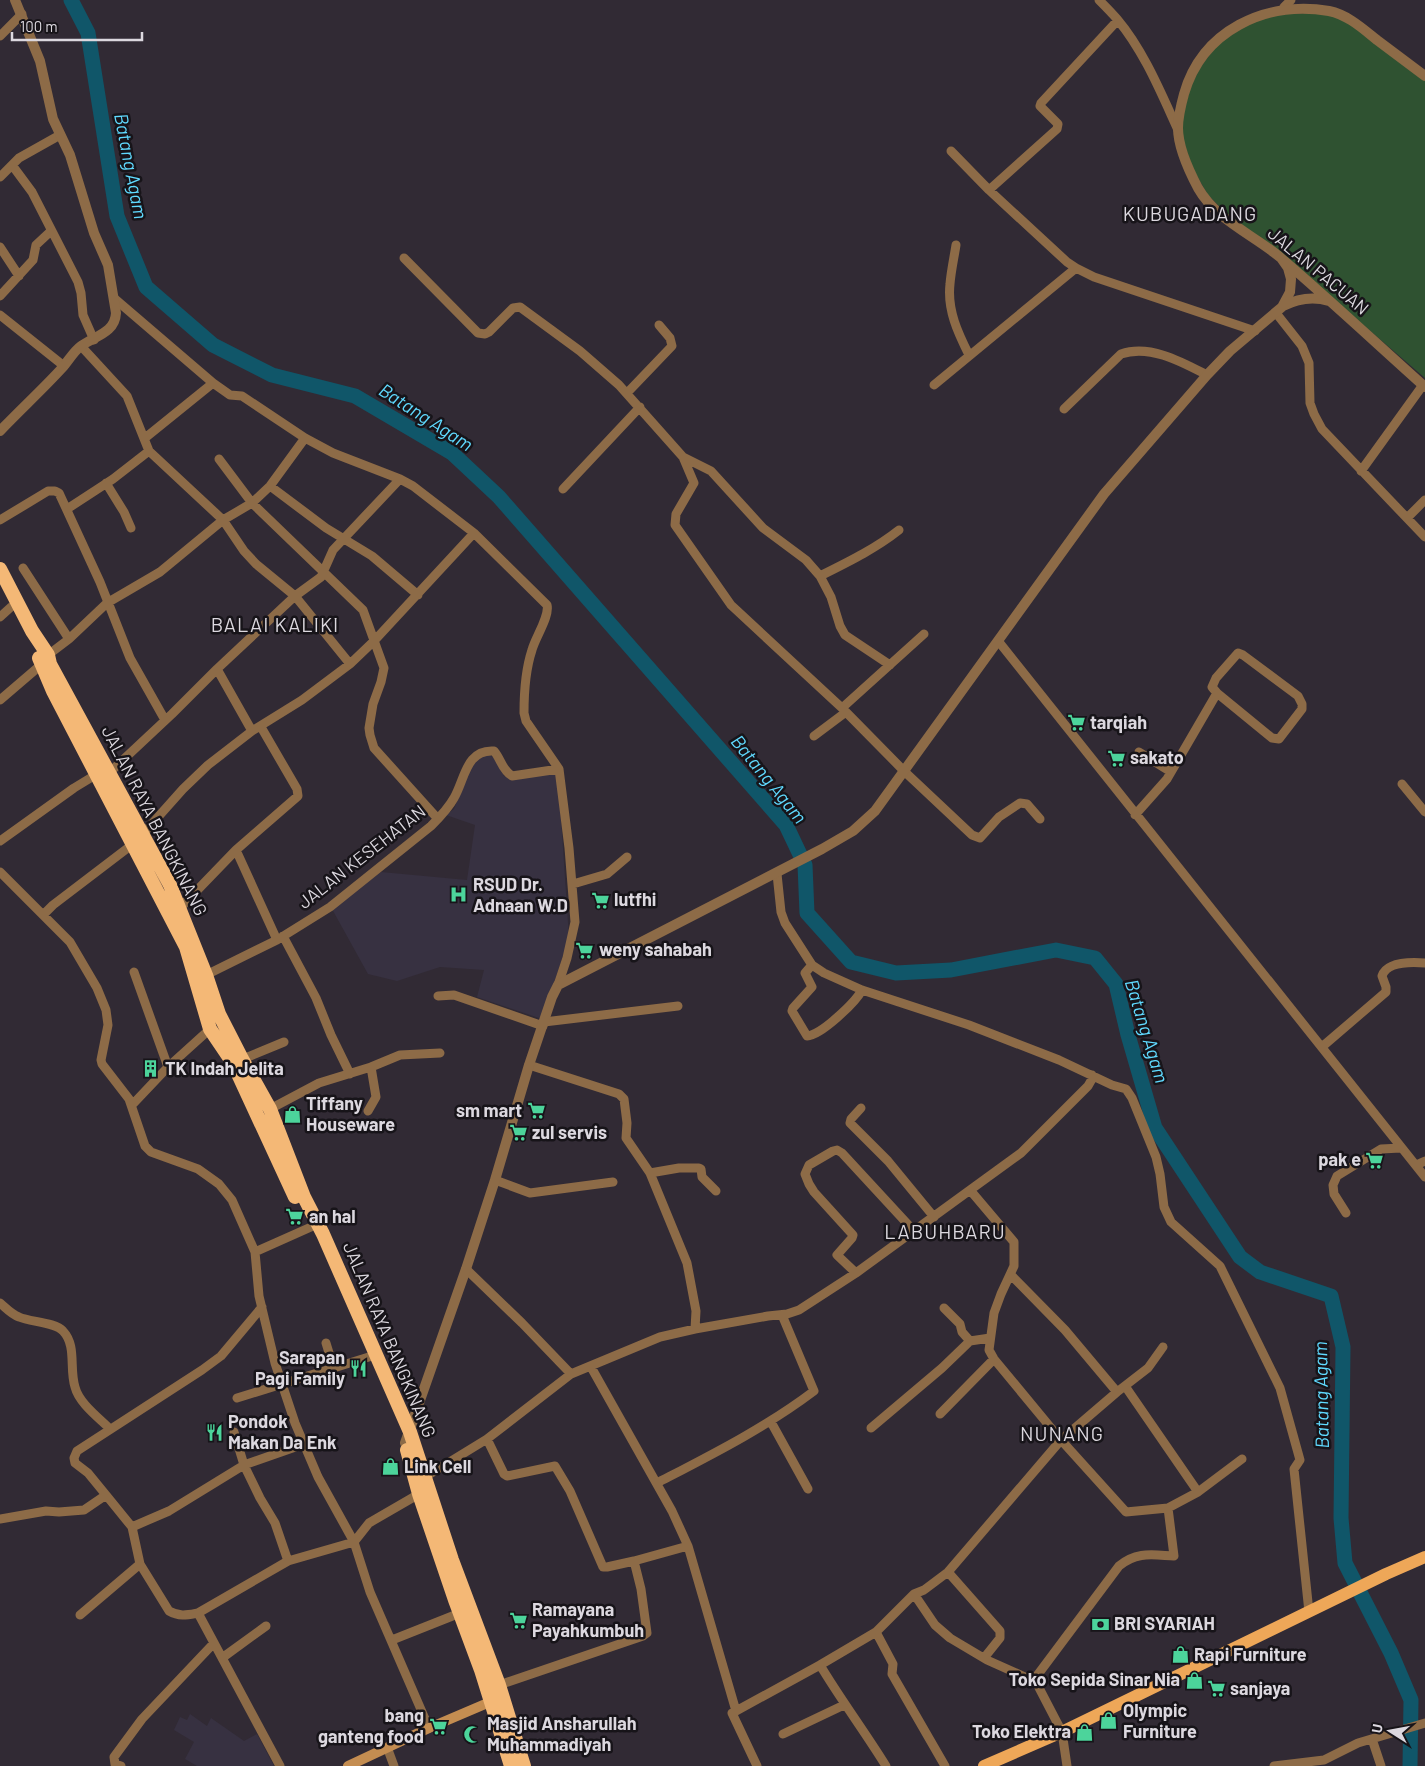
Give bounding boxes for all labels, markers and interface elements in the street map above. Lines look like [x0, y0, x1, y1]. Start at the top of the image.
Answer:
scale bar [12, 10, 142, 42]
text: 100 m [20, 17, 58, 35]
water label: Batang Agam [110, 111, 153, 221]
district label: KUBUGADANG [1123, 201, 1257, 225]
street label: JALAN PACUAN [1264, 222, 1374, 319]
water label: Batang Agam [375, 378, 478, 455]
district label: BALAI KALIKI [211, 612, 339, 636]
place label: tarqiah [1090, 711, 1147, 733]
supermarket icon: tarqiah [1066, 713, 1086, 733]
street label: JALAN RAYA BANGKINANG [97, 722, 212, 919]
water label: Batang Agam [727, 730, 812, 828]
place label: sakato [1130, 746, 1184, 768]
supermarket icon: sakato [1106, 748, 1126, 768]
street label: JALAN KESEHATAN [293, 799, 430, 913]
place label: RSUD Dr. Adnaan W.D [473, 873, 568, 916]
hospital icon: RSUD Dr. Adnaan W.D [449, 885, 469, 905]
place label: lutfhi [614, 888, 656, 910]
supermarket icon: lutfhi [590, 890, 610, 910]
place label: weny sahabah [599, 938, 712, 960]
supermarket icon: weny sahabah [575, 940, 595, 960]
water label: Batang Agam [1121, 976, 1174, 1086]
place label: TK Indah Jelita [165, 1057, 284, 1079]
building icon: TK Indah Jelita [141, 1059, 161, 1079]
place label: Tiffany Houseware [306, 1092, 395, 1135]
place label: sm mart [456, 1099, 522, 1121]
supermarket icon: sm mart [526, 1101, 546, 1121]
shop icon: Tiffany Houseware [282, 1104, 302, 1124]
place label: zul servis [532, 1121, 607, 1143]
supermarket icon: zul servis [508, 1123, 528, 1143]
place label: pak e [1318, 1148, 1361, 1170]
supermarket icon: pak e [1365, 1150, 1385, 1170]
place label: an hal [309, 1205, 356, 1227]
supermarket icon: an hal [285, 1207, 305, 1227]
district label: LABUHBARU [884, 1219, 1006, 1243]
street label: JALAN RAYA BANGKINANG [339, 1238, 441, 1441]
water label: Batang Agam [1308, 1341, 1333, 1449]
place label: Sarapan Pagi Family [255, 1346, 345, 1389]
restaurant icon: Sarapan Pagi Family [349, 1358, 369, 1378]
place label: Pondok Makan Da Enk [228, 1410, 337, 1453]
district label: NUNANG [1020, 1421, 1104, 1445]
restaurant icon: Pondok Makan Da Enk [204, 1422, 224, 1442]
place label: Link Cell [404, 1455, 471, 1477]
shop icon: Link Cell [380, 1457, 400, 1477]
place label: Ramayana Payahkumbuh [532, 1598, 644, 1641]
supermarket icon: Ramayana Payahkumbuh [508, 1610, 528, 1630]
place label: BRI SYARIAH [1114, 1612, 1215, 1634]
bank icon: BRI SYARIAH [1090, 1614, 1110, 1634]
place label: Rapi Furniture [1194, 1643, 1307, 1665]
shop icon: Rapi Furniture [1170, 1645, 1190, 1665]
place label: Toko Sepida Sinar Nia [1009, 1668, 1180, 1690]
shop icon: Toko Sepida Sinar Nia [1184, 1670, 1204, 1690]
place label: sanjaya [1230, 1677, 1290, 1699]
supermarket icon: sanjaya [1206, 1679, 1226, 1699]
place label: Olympic Furniture [1123, 1699, 1197, 1742]
place label: bang ganteng food [318, 1704, 424, 1747]
north arrow [1365, 1706, 1415, 1756]
shop icon: Olympic Furniture [1099, 1711, 1119, 1731]
place label: Masjid Ansharullah Muhammadiyah [487, 1712, 637, 1755]
supermarket icon: bang ganteng food [428, 1716, 448, 1736]
place label: Toko Elektra [972, 1720, 1071, 1742]
shop icon: Toko Elektra [1075, 1722, 1095, 1742]
text: U [1368, 1722, 1386, 1734]
mosque icon: Masjid Ansharullah Muhammadiyah [463, 1724, 483, 1744]

